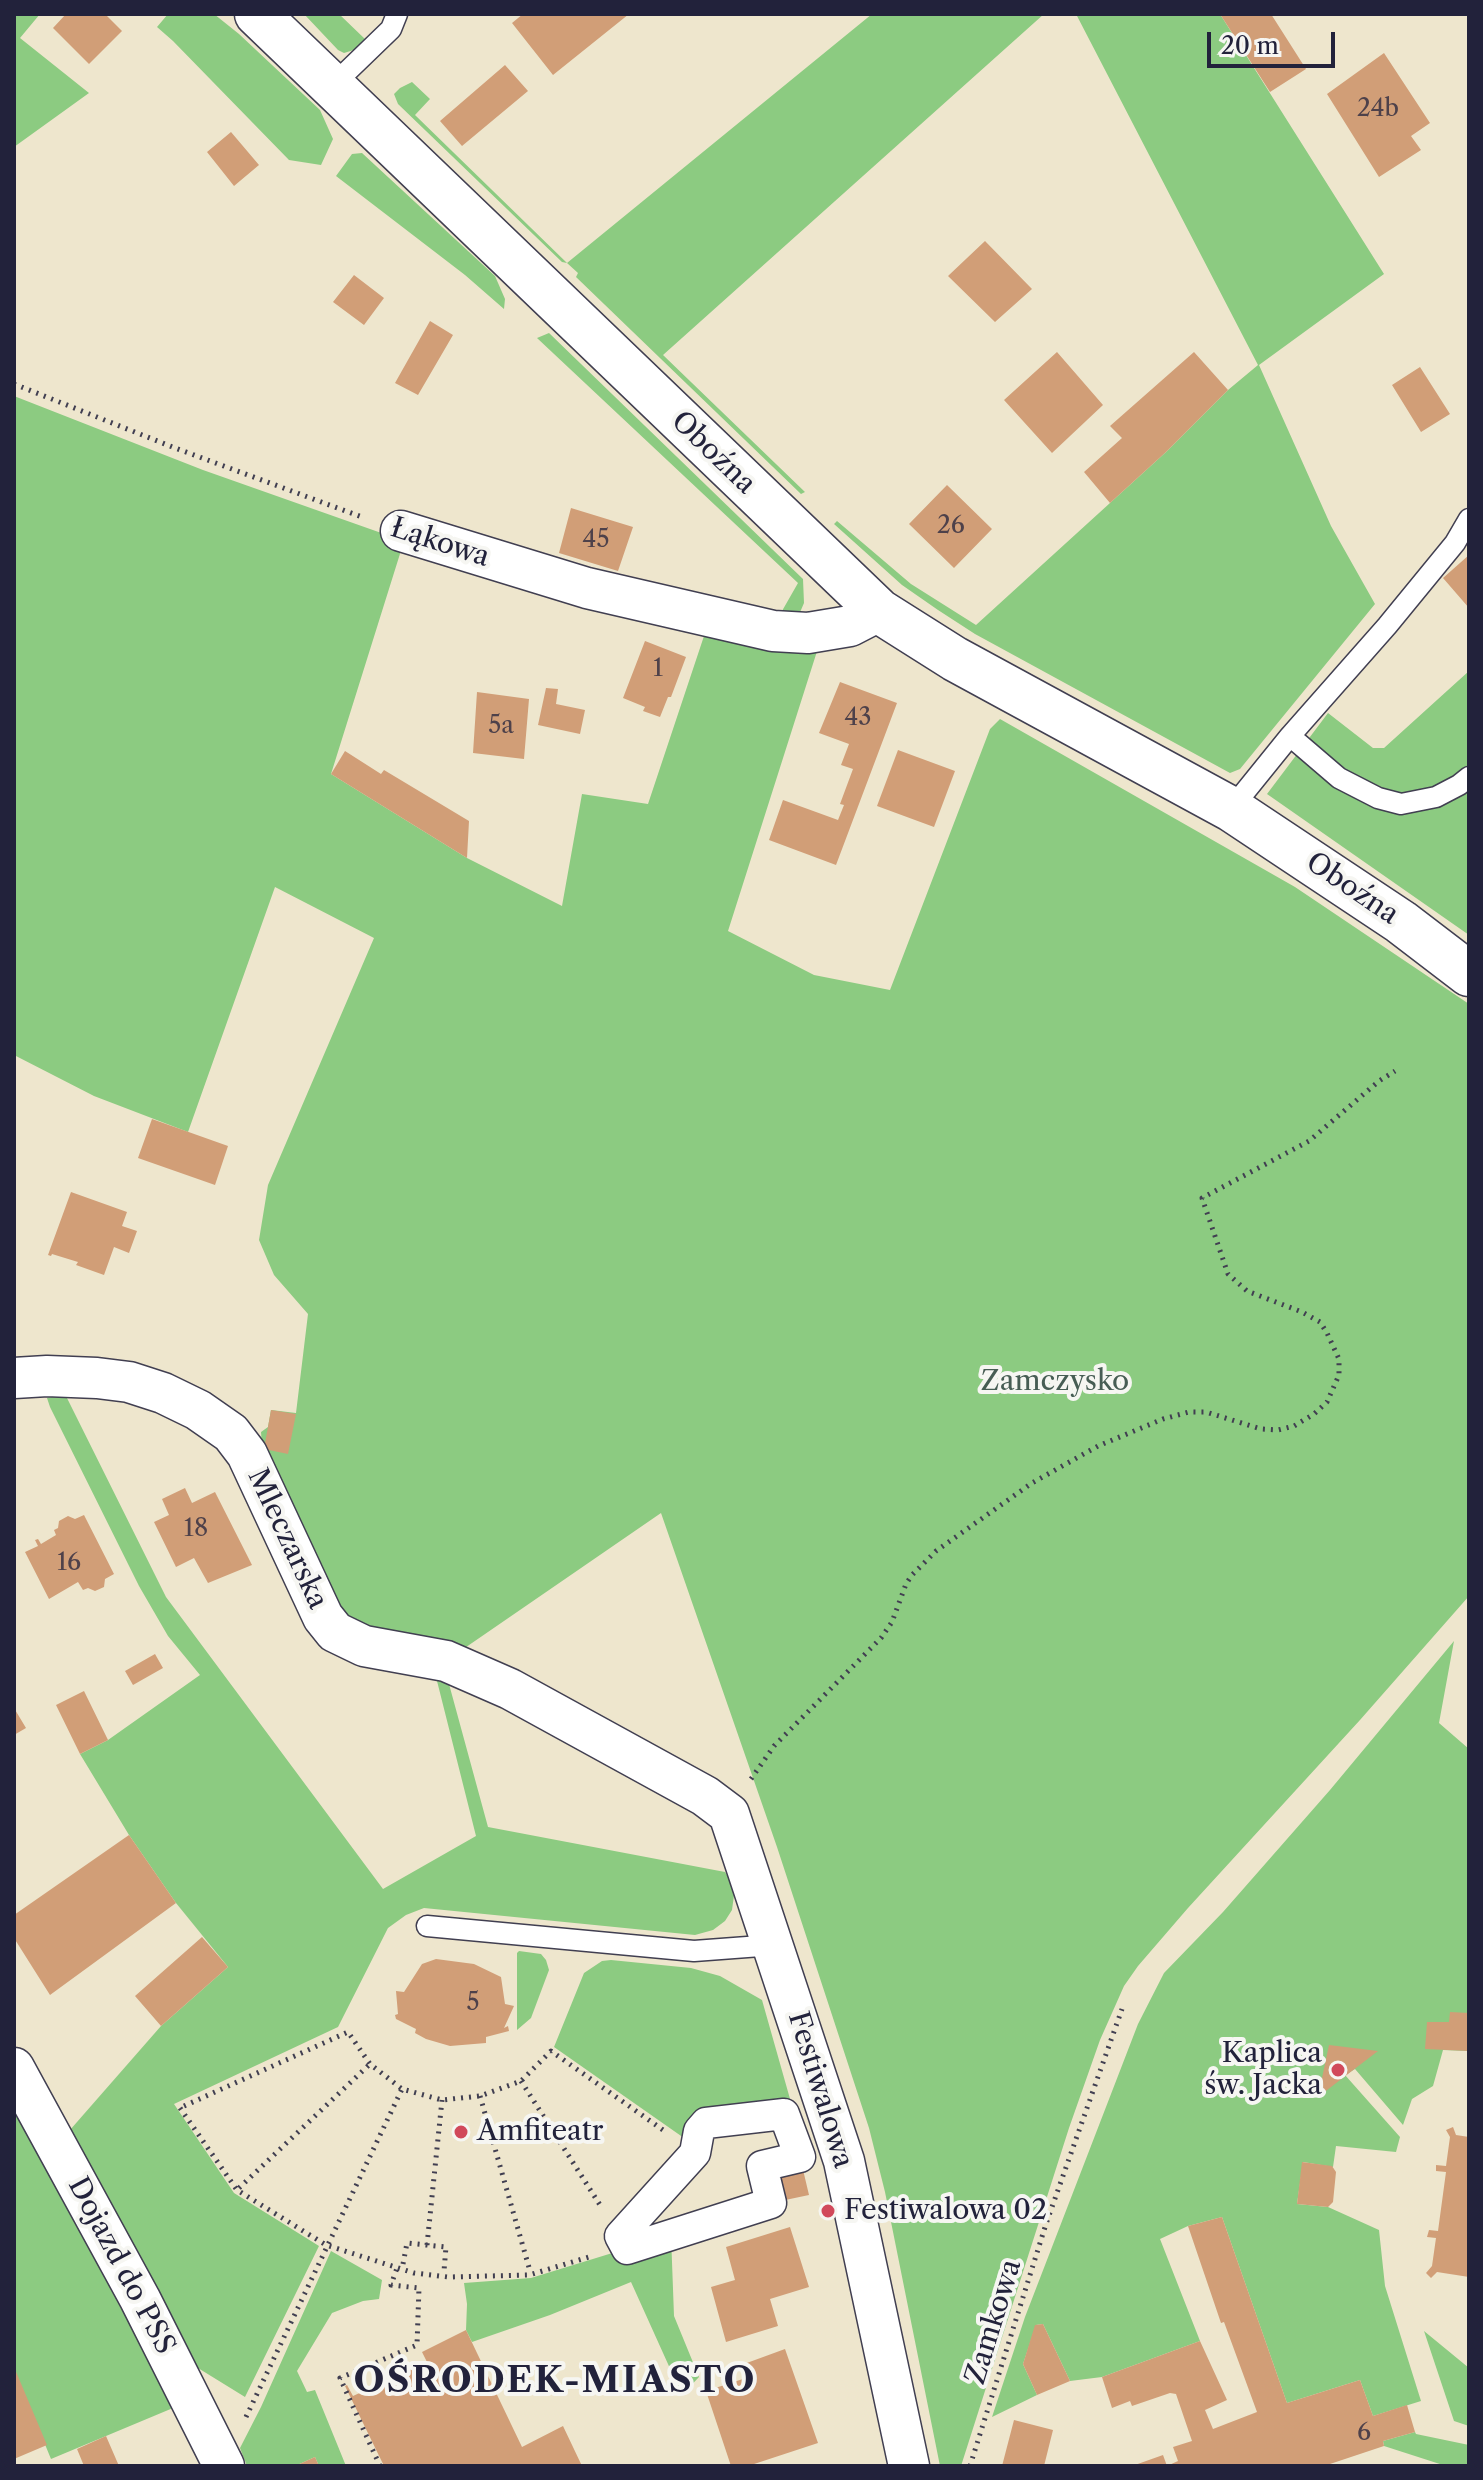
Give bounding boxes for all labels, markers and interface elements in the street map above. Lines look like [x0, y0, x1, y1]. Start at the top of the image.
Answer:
scale bar [1211, 16, 1339, 66]
text: 20 m [1221, 31, 1279, 60]
house number: 24b [1357, 95, 1399, 123]
street label: Oboźna [664, 405, 762, 501]
street label: Łąkowa [386, 511, 494, 575]
house number: 26 [937, 512, 965, 540]
house number: 45 [583, 526, 609, 554]
house number: 1 [653, 655, 663, 683]
house number: 43 [844, 704, 872, 732]
house number: 5a [488, 712, 514, 740]
street label: Oboźna [1299, 846, 1405, 932]
park label: Zamczysko [981, 1365, 1129, 1399]
street label: Mleczarska [240, 1464, 334, 1614]
house number: 18 [184, 1515, 208, 1543]
house number: 16 [57, 1549, 81, 1577]
house number: 5 [466, 1989, 480, 2017]
street label: Festiwalowa [780, 2008, 860, 2172]
place label: Kaplica św. Jacka [1204, 2037, 1322, 2103]
marker: Kaplica św. Jacka [1329, 2061, 1347, 2079]
place label: Amfiteatr [477, 2115, 604, 2149]
marker: Amfiteatr [452, 2123, 470, 2141]
street label: Dojazd do PSS [60, 2172, 182, 2360]
place label: Festiwalowa 02 [844, 2194, 1047, 2228]
marker: Festiwalowa 02 [819, 2202, 837, 2220]
street label: Zamkowa [959, 2256, 1029, 2388]
district label: OŚRODEK-MIASTO [354, 2360, 756, 2404]
house number: 6 [1357, 2419, 1371, 2447]

